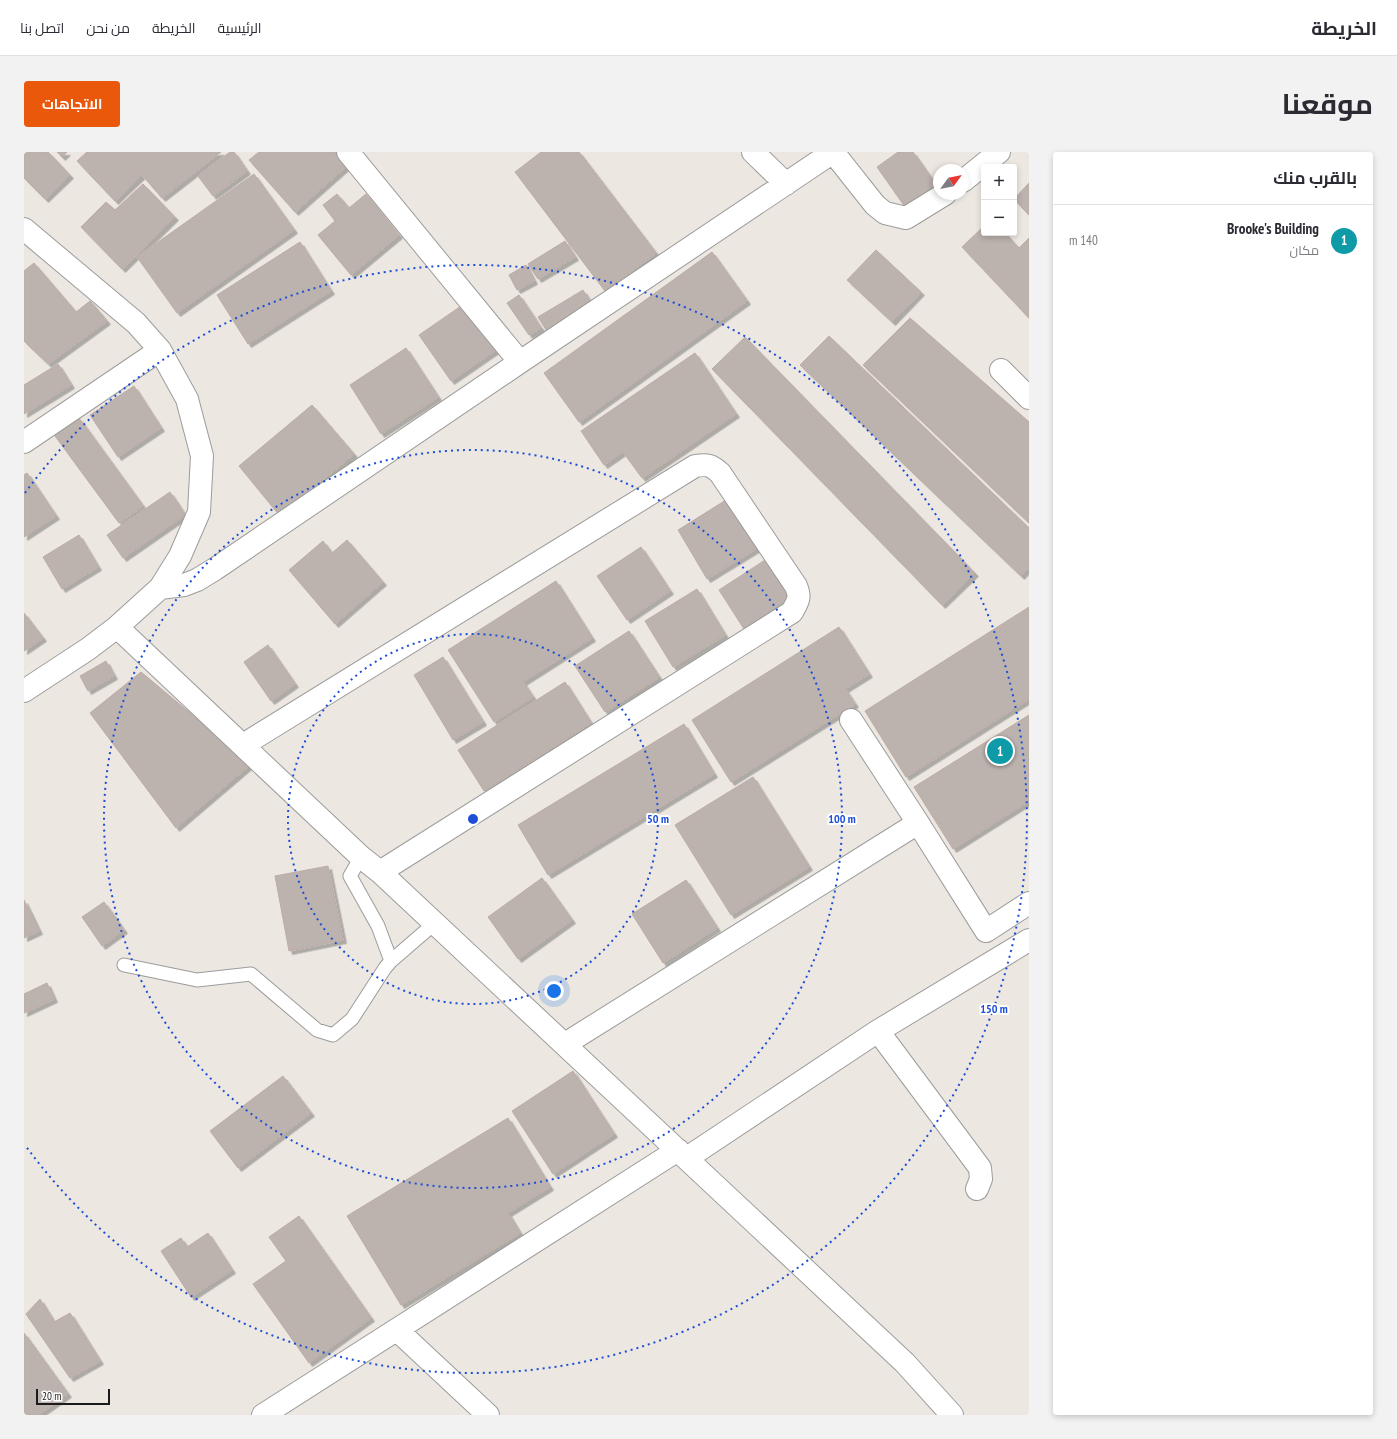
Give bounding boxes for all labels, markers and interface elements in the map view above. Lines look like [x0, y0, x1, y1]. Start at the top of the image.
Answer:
text: الخريطة [1311, 16, 1377, 40]
text: اتصل بنا [20, 19, 64, 37]
text: من نحن [86, 19, 130, 37]
text: الخريطة [152, 19, 196, 37]
text: الرئيسية [218, 19, 262, 37]
button: الاتجاهات [24, 81, 120, 127]
text: موقعنا [1282, 85, 1373, 122]
north arrow [933, 164, 969, 200]
map controls [981, 164, 1017, 236]
button: + [981, 164, 1017, 200]
text: بالقرب منك [1273, 167, 1357, 189]
button: − [981, 200, 1017, 236]
text: Brooke's Building [1227, 219, 1319, 238]
text: 140 m [1069, 232, 1098, 249]
text: 1 [1341, 232, 1347, 249]
text: مكان [1290, 242, 1319, 259]
pin: 1 [987, 736, 1013, 766]
text: 50 m [647, 811, 669, 826]
text: 100 m [828, 811, 856, 826]
centre of rings [466, 812, 480, 826]
your location [544, 981, 564, 1001]
text: 150 m [980, 1001, 1008, 1016]
scale bar [36, 1387, 110, 1406]
text: 20 m [42, 1389, 61, 1403]

